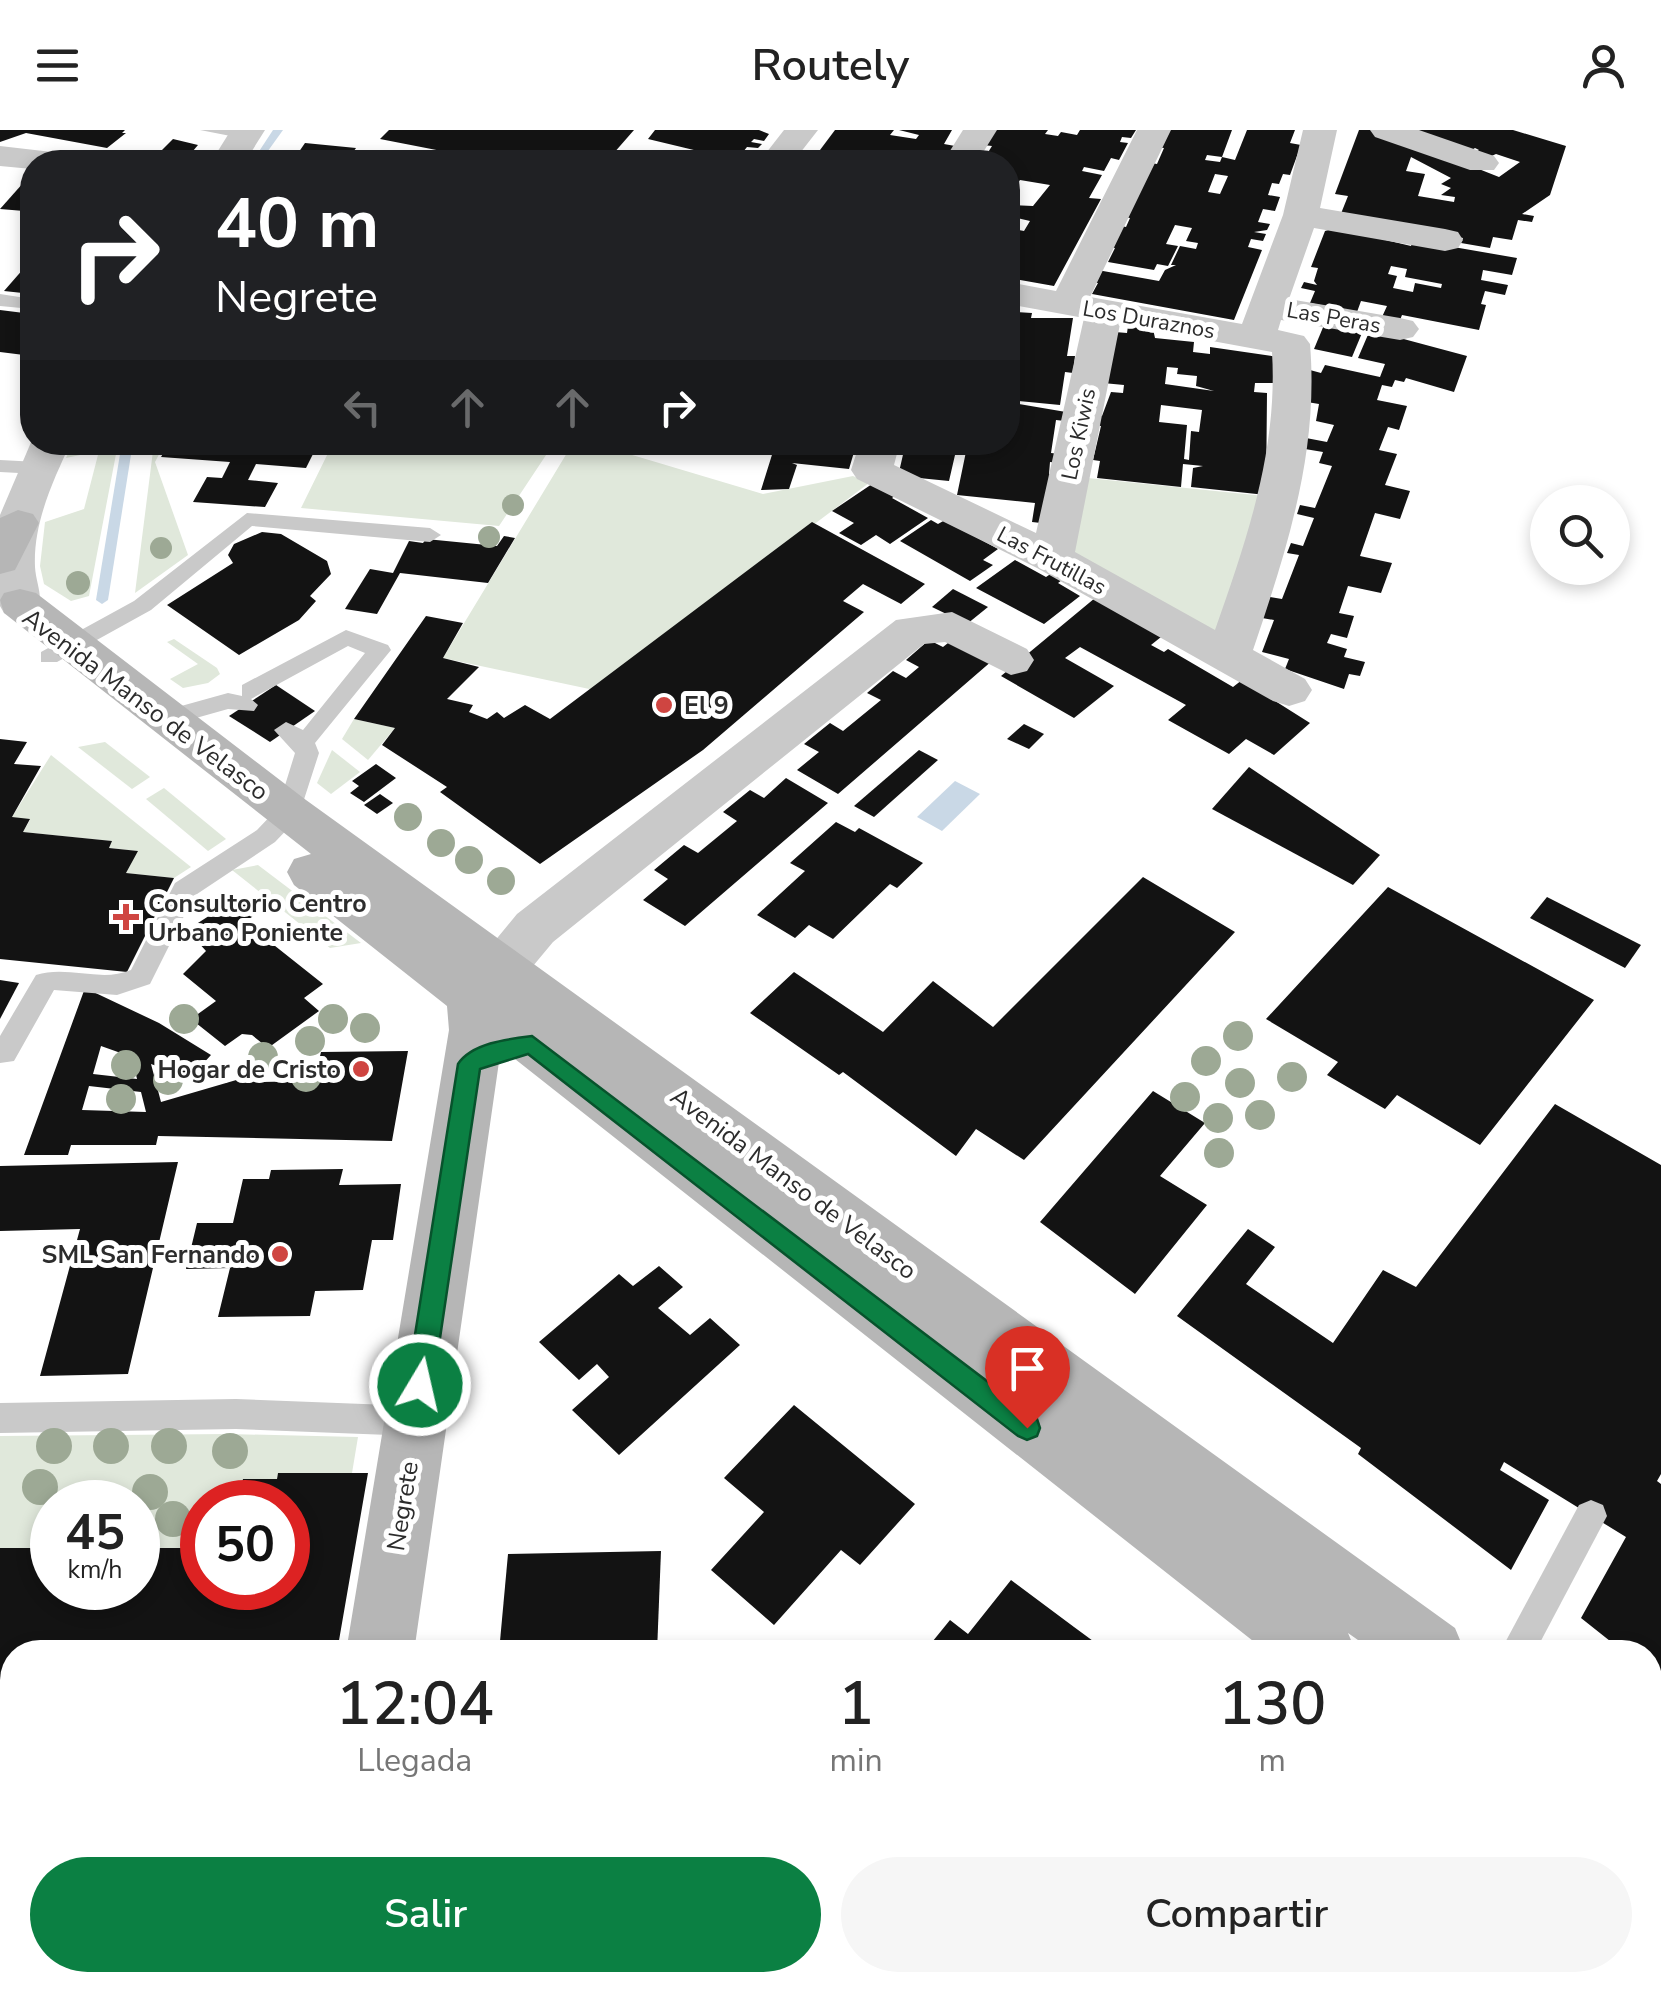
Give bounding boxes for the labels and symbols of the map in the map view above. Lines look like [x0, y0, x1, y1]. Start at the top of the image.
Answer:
street label: Los Duraznos [1080, 294, 1217, 346]
street label: Las Peras [1284, 295, 1383, 341]
street label: Los Kiwis [1055, 385, 1103, 483]
street label: Las Frutillas [992, 519, 1112, 602]
street label: Avenida Manso de Velasco [15, 601, 276, 809]
place label: El 9 [684, 689, 729, 723]
marker: El 9 [653, 694, 675, 716]
place label: Consultorio Centro Urbano Poniente [148, 887, 367, 950]
marker: Consultorio Centro Urbano Poniente [113, 904, 139, 930]
place label: Hogar de Cristo [158, 1053, 341, 1087]
marker: Hogar de Cristo [350, 1058, 372, 1080]
street label: Avenida Manso de Velasco [663, 1080, 924, 1288]
place label: SML San Fernando [42, 1238, 260, 1272]
marker: SML San Fernando [269, 1243, 291, 1265]
pin [985, 1326, 1070, 1429]
position arrow [368, 1333, 472, 1437]
street label: Negrete [379, 1459, 427, 1553]
speed limit sign: 50 [180, 1480, 310, 1610]

